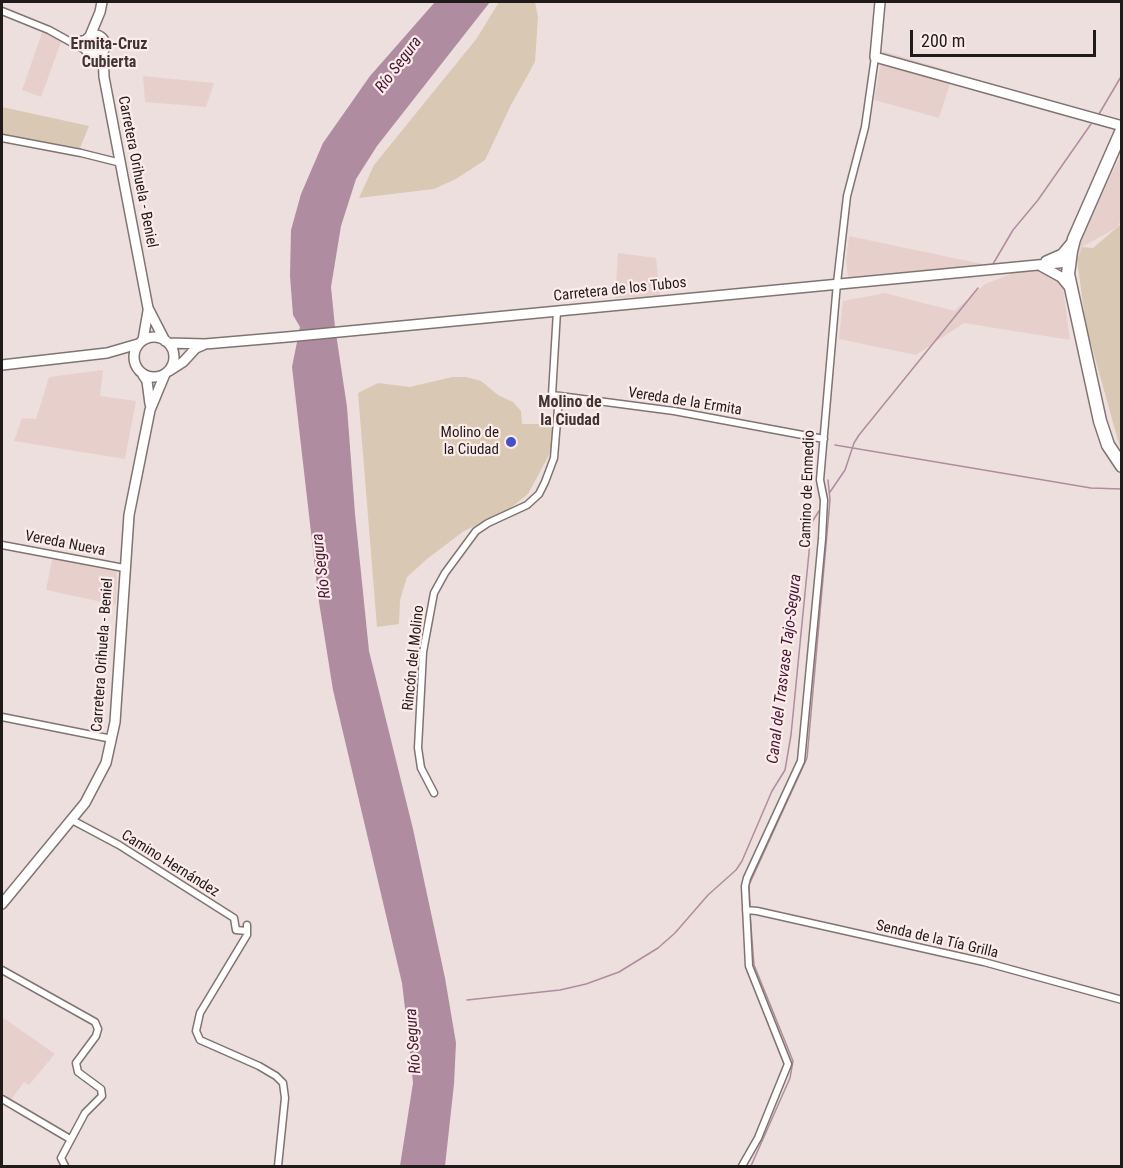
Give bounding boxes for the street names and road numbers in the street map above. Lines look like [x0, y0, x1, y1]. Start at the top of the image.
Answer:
street label: Carretera Orihuela - Beniel [113, 95, 161, 249]
street label: Carretera de los Tubos [553, 274, 687, 306]
street label: Vereda de la Ermita [627, 384, 743, 420]
street label: Camino de Enmedio [797, 430, 819, 548]
street label: Vereda Nueva [23, 527, 107, 561]
street label: Carretera Orihuela - Beniel [89, 577, 117, 733]
street label: Rincón del Molino [400, 604, 428, 712]
street label: Camino Hernández [118, 827, 222, 901]
street label: Senda de la Tía Grilla [874, 917, 1000, 963]

